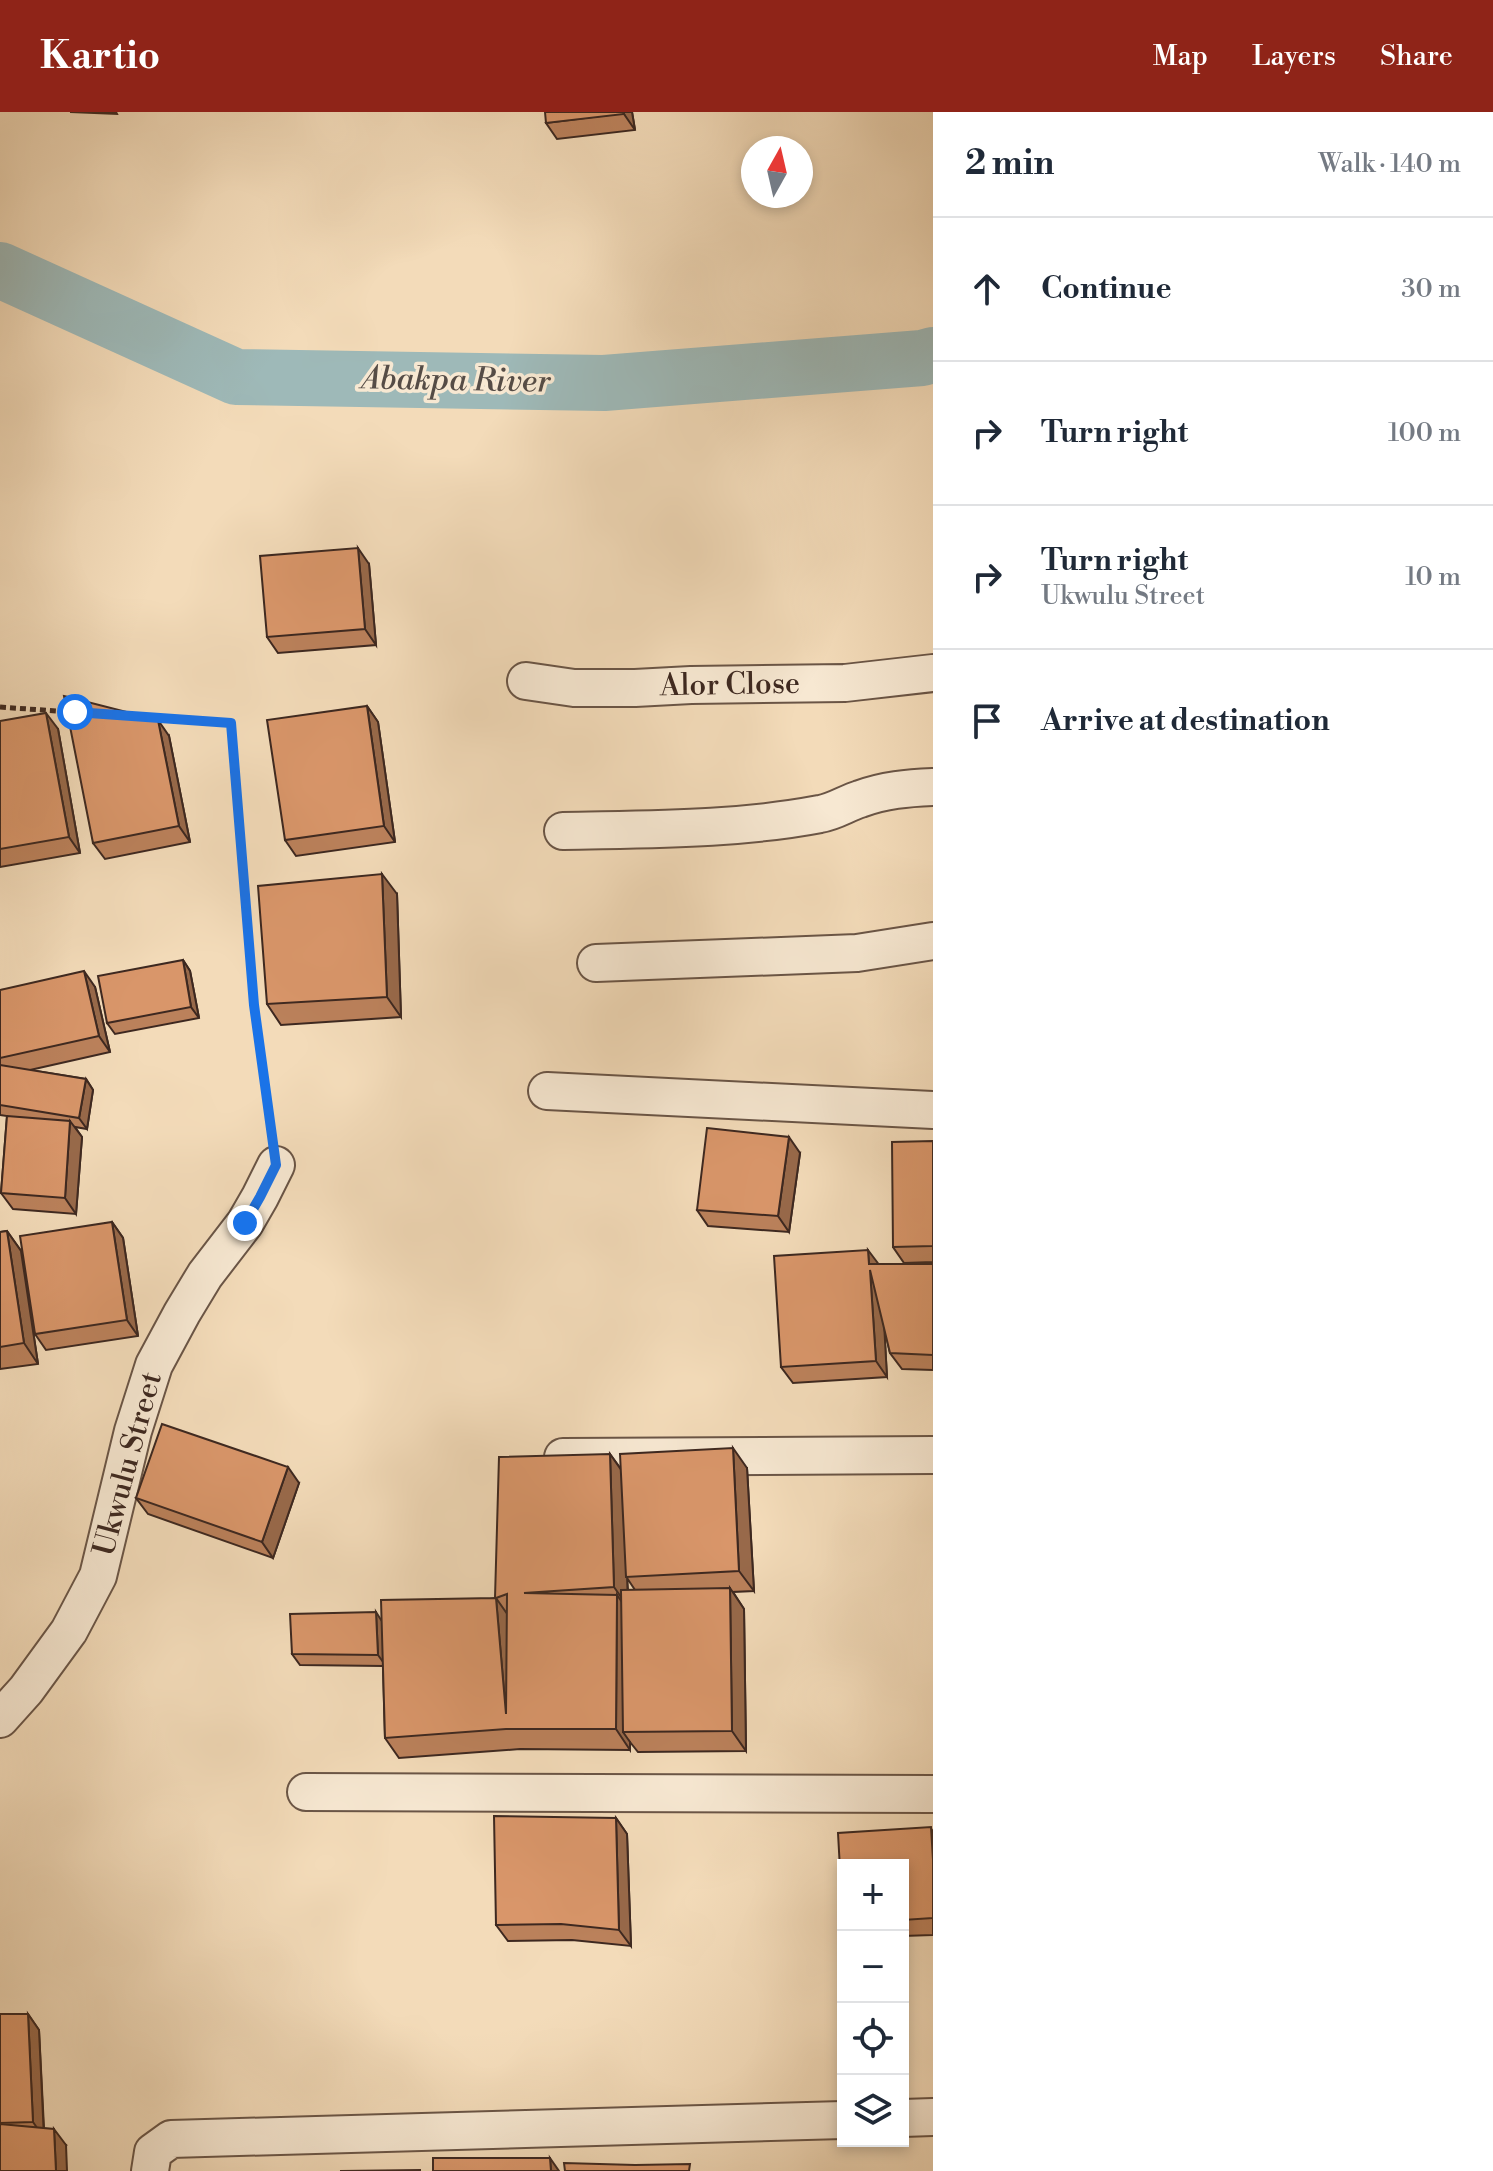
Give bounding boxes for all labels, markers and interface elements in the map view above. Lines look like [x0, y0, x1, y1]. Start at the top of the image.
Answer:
text: Kartio [40, 33, 160, 80]
text: Map [1153, 39, 1208, 74]
text: Layers [1252, 39, 1336, 74]
text: Share [1380, 39, 1453, 74]
north arrow [741, 136, 813, 208]
text: 2 min [965, 143, 1054, 185]
text: Walk · 140 m [1319, 148, 1461, 180]
icon: ahead [965, 267, 1009, 311]
text: Continue [1041, 270, 1172, 308]
text: 30 m [1401, 273, 1461, 305]
water label: Abakpa River [358, 358, 552, 402]
icon: right [965, 411, 1009, 455]
text: Turn right [1041, 414, 1188, 452]
text: 100 m [1388, 417, 1461, 449]
text: Turn right [1041, 542, 1188, 580]
icon: right [965, 555, 1009, 599]
text: 10 m [1405, 561, 1461, 593]
text: Ukwulu Street [1041, 580, 1205, 612]
street label: Alor Close [659, 665, 800, 705]
route start [57, 694, 93, 730]
icon: arrive [965, 699, 1009, 743]
text: Arrive at destination [1041, 702, 1330, 740]
route end [227, 1205, 263, 1241]
street label: Ukwulu Street [85, 1367, 171, 1560]
map controls [837, 1859, 909, 2147]
button: + [837, 1859, 909, 1931]
button: − [837, 1931, 909, 2003]
button: locate [837, 2003, 909, 2075]
button: layers [837, 2075, 909, 2147]

